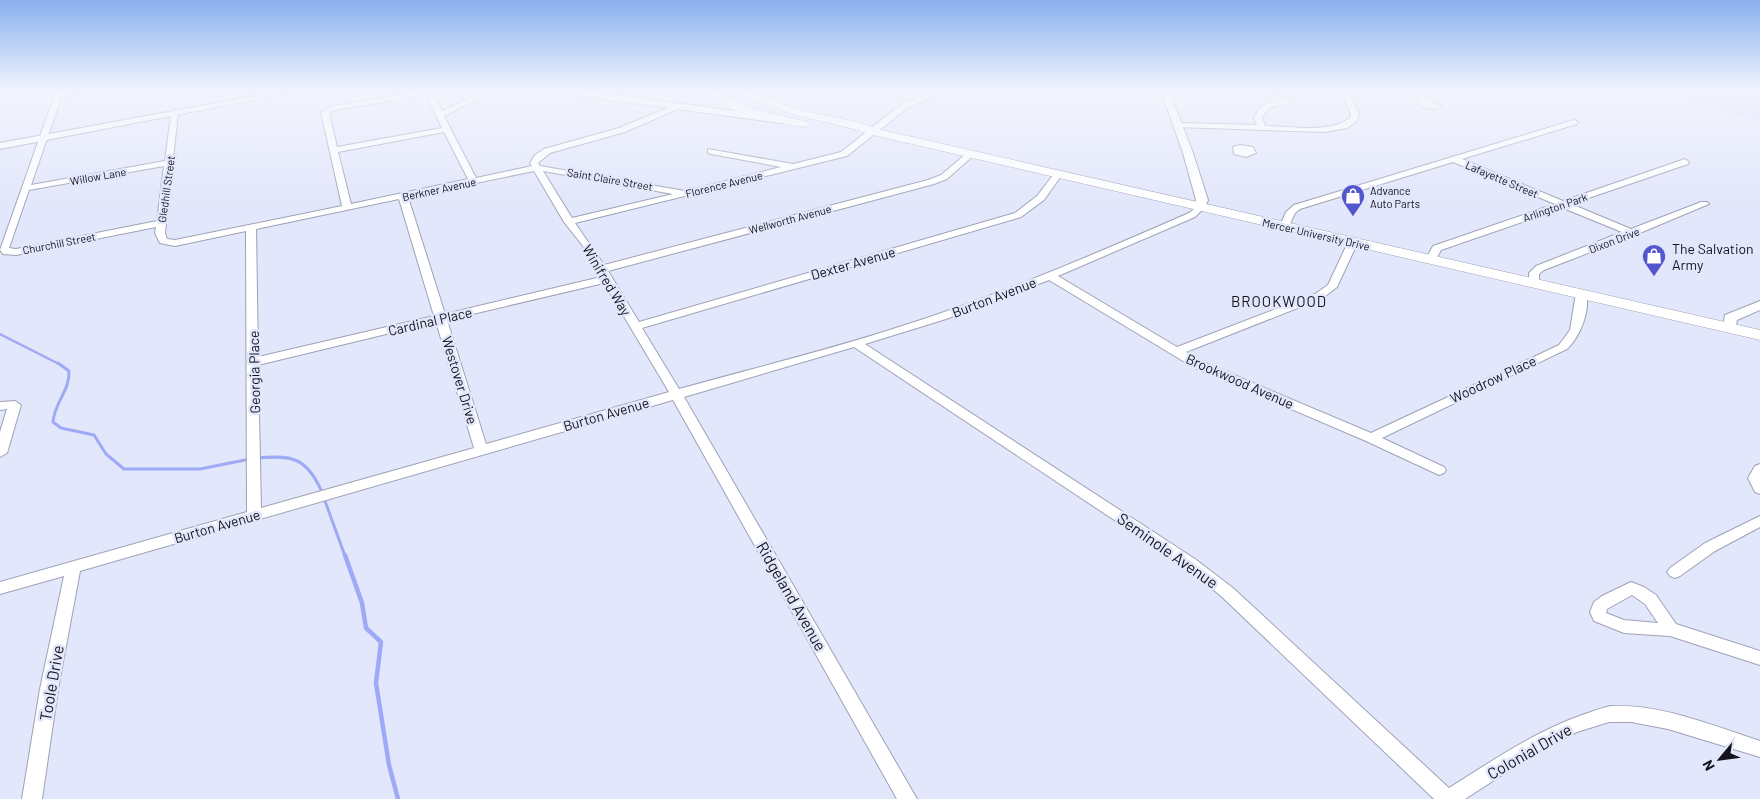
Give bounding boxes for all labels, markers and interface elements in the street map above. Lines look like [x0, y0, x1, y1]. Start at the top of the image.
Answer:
street label: Gledhill Street [155, 155, 177, 223]
street label: Lafayette Street [1464, 158, 1540, 200]
street label: Willow Lane [69, 165, 127, 187]
street label: Saint Claire Street [566, 165, 654, 193]
street label: Florence Avenue [684, 168, 764, 200]
street label: Berkner Avenue [401, 175, 477, 203]
shop icon: Advance Auto Parts [1340, 183, 1366, 217]
place label: Advance Auto Parts [1370, 184, 1420, 210]
street label: Arlington Park [1521, 190, 1589, 224]
street label: Wellworth Avenue [747, 202, 833, 236]
street label: Mercer University Drive [1261, 215, 1371, 253]
street label: Dixon Drive [1587, 224, 1641, 256]
street label: Churchill Street [21, 230, 97, 256]
place label: The Salvation Army [1672, 240, 1754, 273]
street label: Winifred Way [579, 241, 635, 319]
street label: Dexter Avenue [809, 243, 897, 283]
shop icon: The Salvation Army [1641, 243, 1667, 277]
street label: Burton Avenue [950, 273, 1038, 321]
district label: BROOKWOOD [1231, 292, 1327, 310]
street label: Cardinal Place [386, 303, 474, 339]
street label: Georgia Place [245, 330, 263, 414]
street label: Westover Drive [439, 334, 481, 426]
street label: Brookwood Avenue [1183, 350, 1297, 412]
street label: Woodrow Place [1447, 352, 1539, 406]
street label: Burton Avenue [561, 394, 651, 434]
street label: Burton Avenue [172, 506, 262, 546]
street label: Seminole Avenue [1114, 508, 1222, 592]
street label: Ridgeland Avenue [753, 538, 831, 654]
street label: Toole Drive [35, 644, 67, 722]
street label: Colonial Drive [1483, 719, 1575, 783]
north arrow [1695, 734, 1745, 784]
text: N [1699, 757, 1718, 774]

